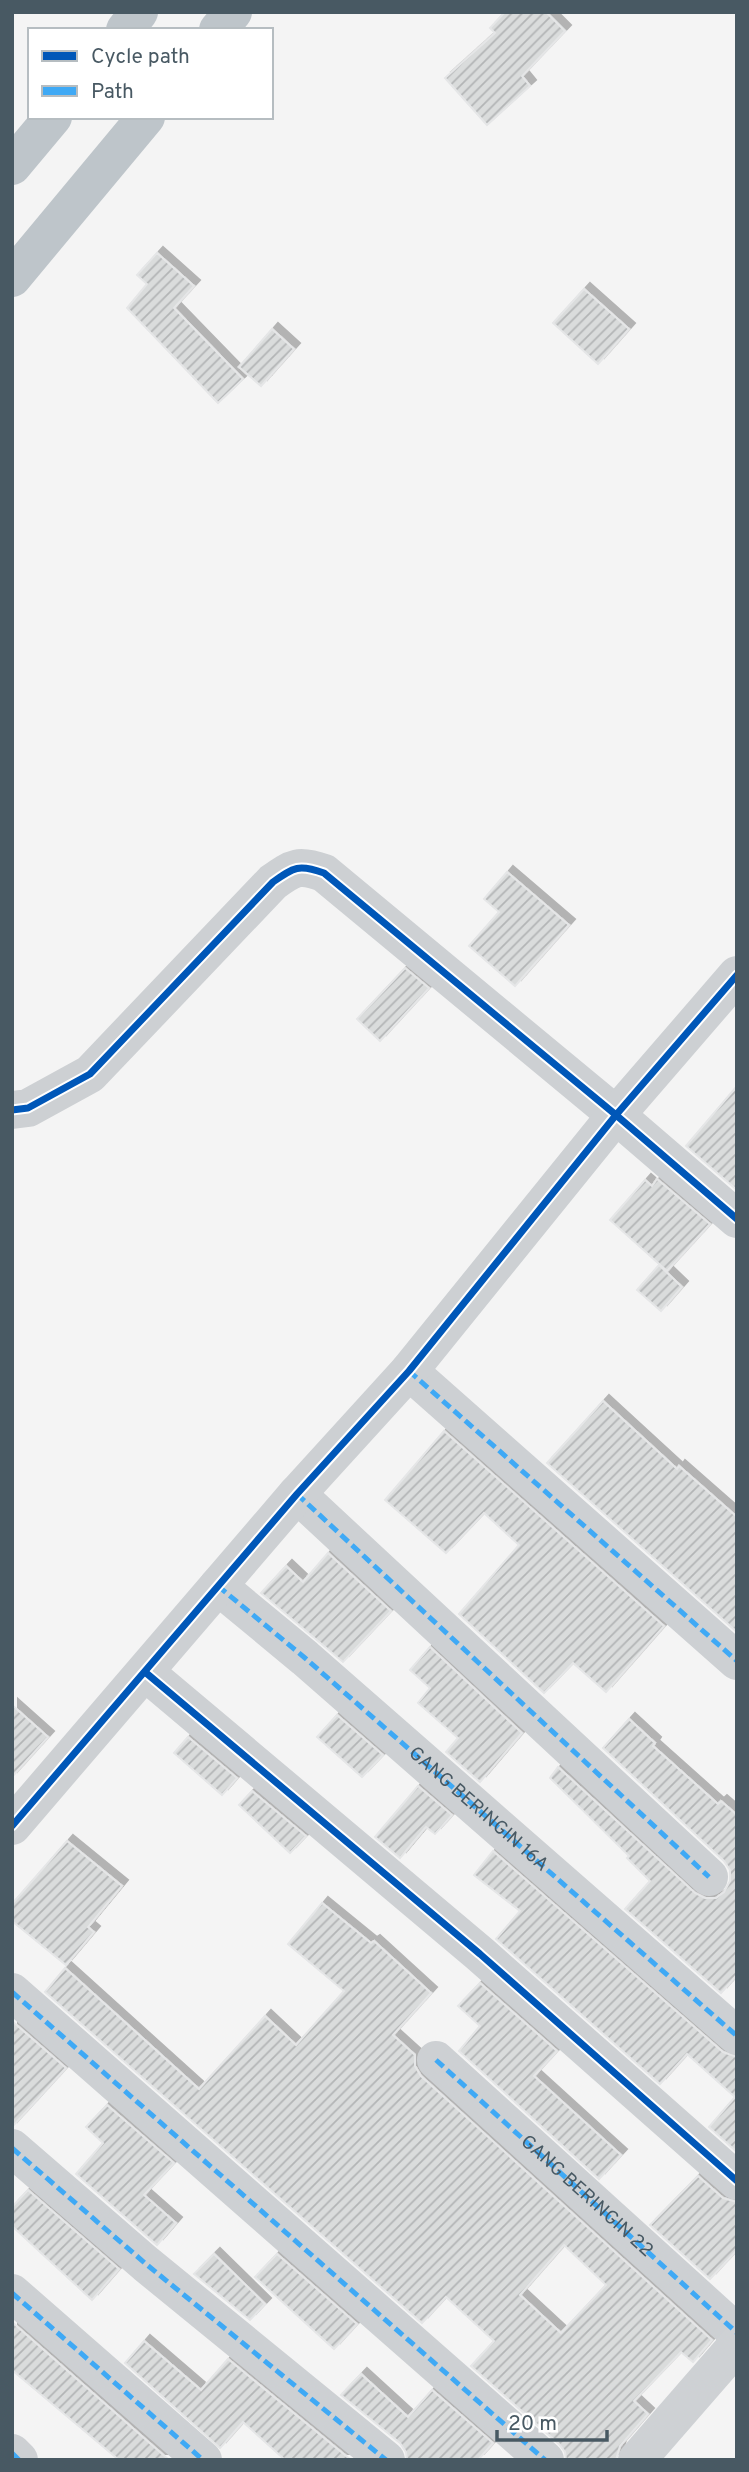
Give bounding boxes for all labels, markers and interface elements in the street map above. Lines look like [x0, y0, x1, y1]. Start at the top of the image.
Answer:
legend [28, 28, 273, 119]
text: Cycle path [91, 44, 190, 71]
text: Path [91, 79, 134, 106]
street label: GANG BERINGIN 16A [403, 1742, 553, 1877]
street label: GANG BERINGIN 22 [515, 2130, 658, 2263]
scale bar [497, 2398, 607, 2442]
text: 20 m [508, 2411, 557, 2438]

